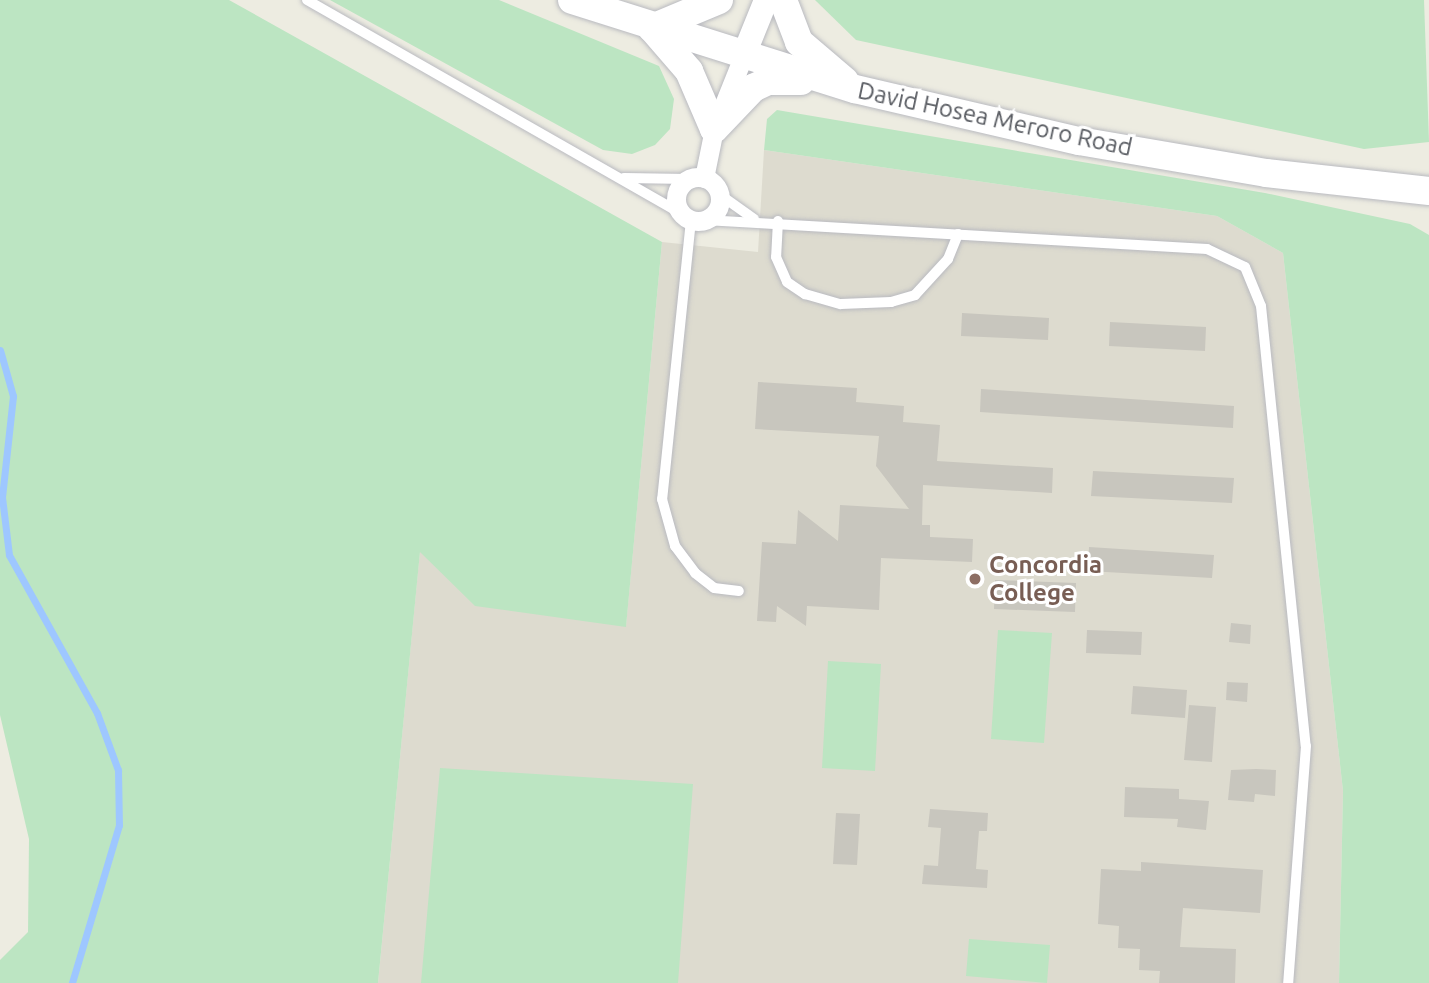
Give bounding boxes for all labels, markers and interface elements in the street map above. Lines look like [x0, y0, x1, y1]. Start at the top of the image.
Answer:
street label: David Hosea Meroro Road [855, 76, 1135, 162]
place label: Concordia College [989, 551, 1102, 607]
marker: Concordia College [967, 571, 983, 587]

